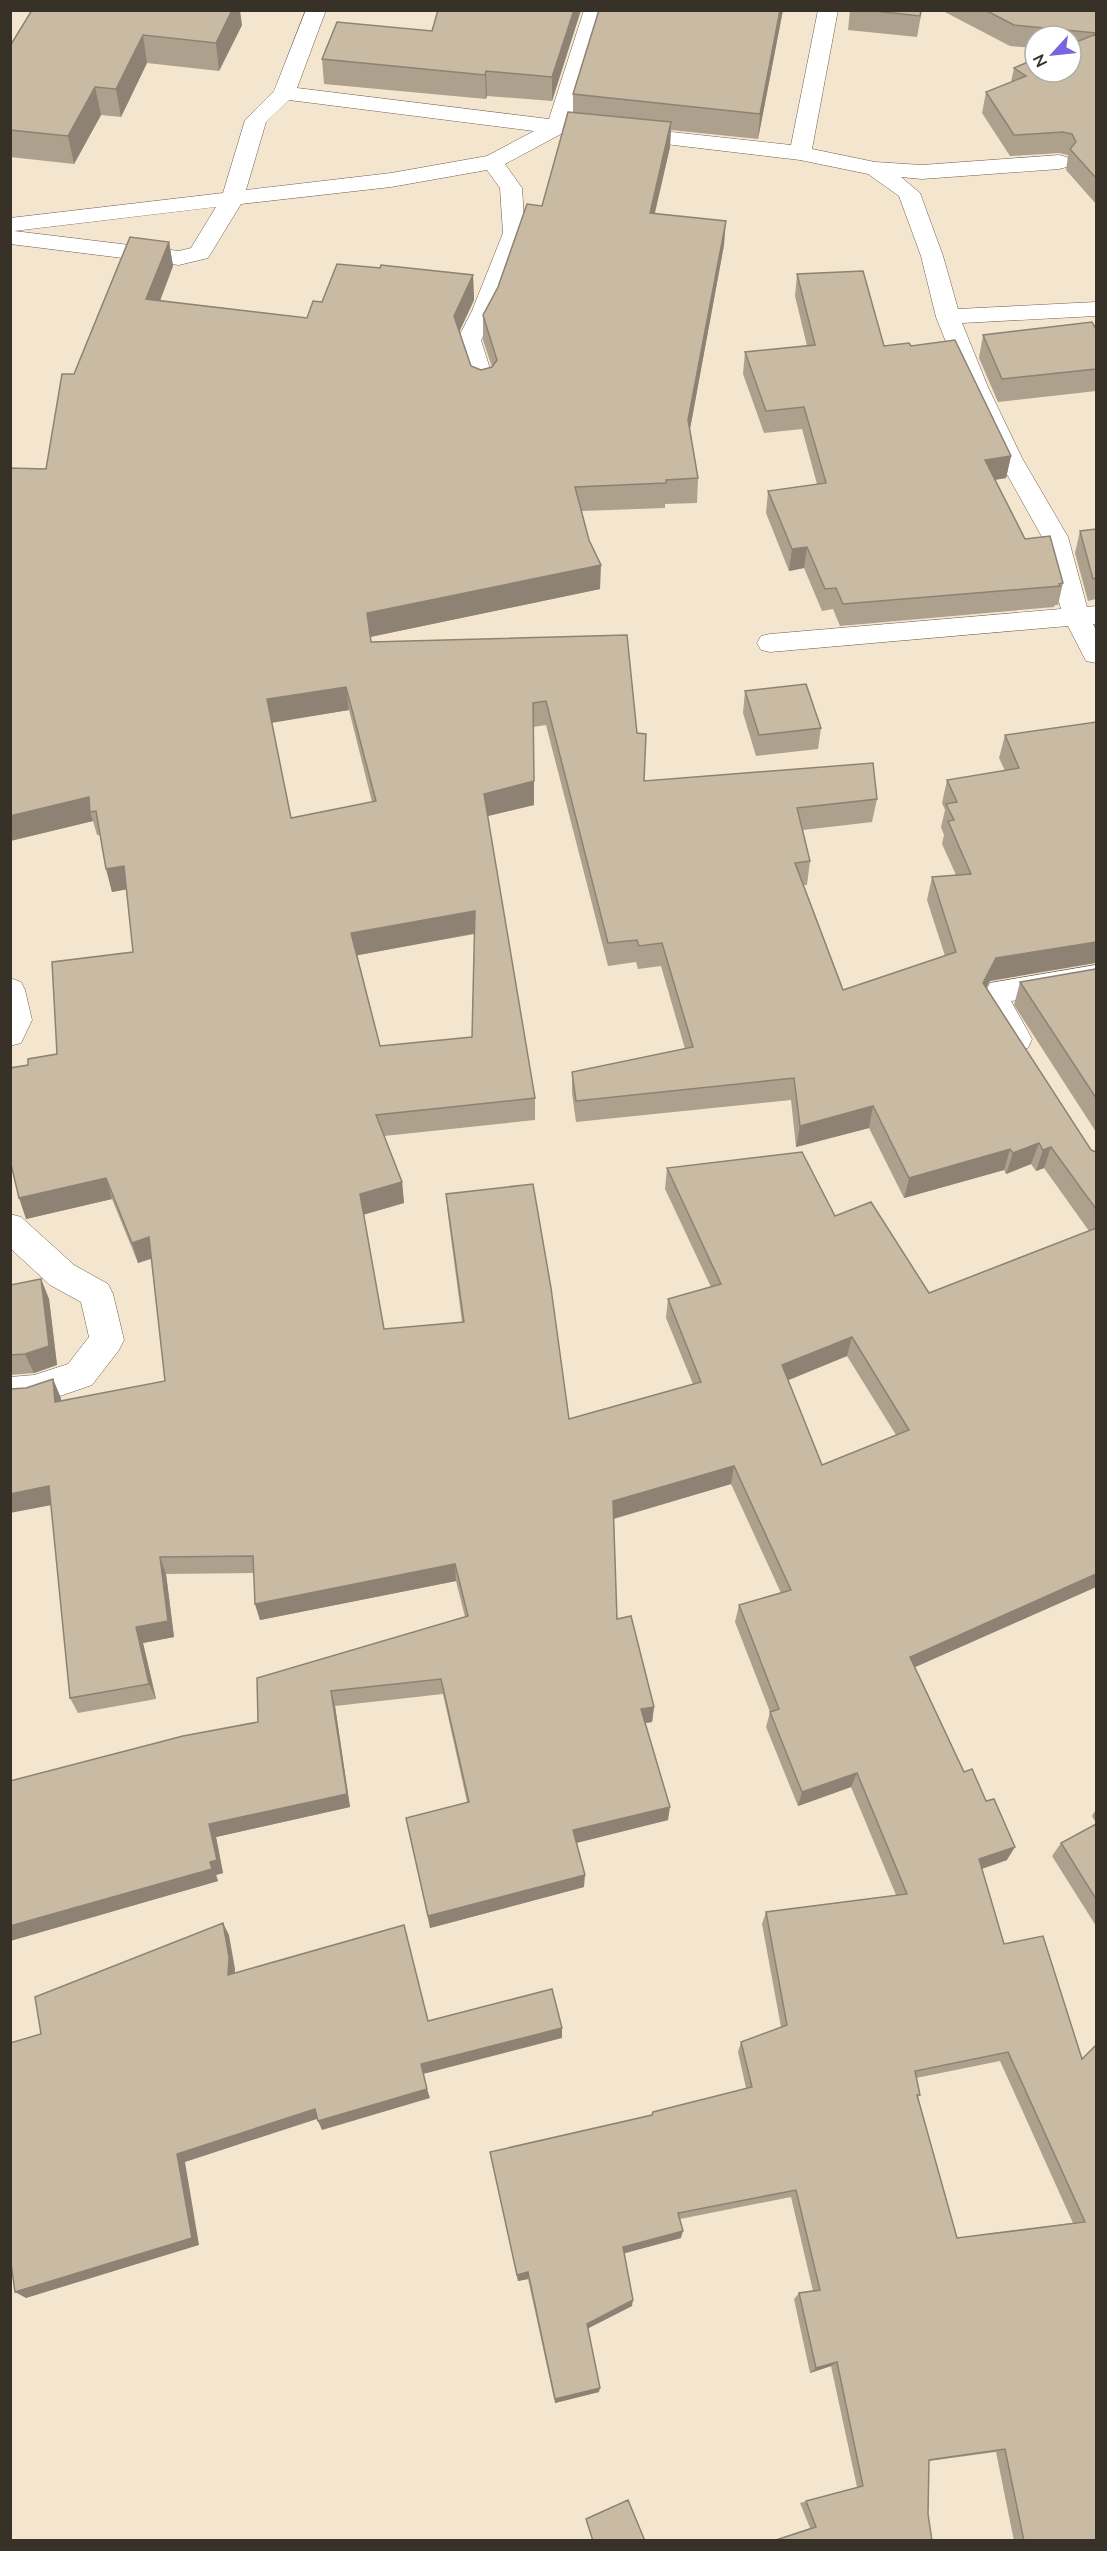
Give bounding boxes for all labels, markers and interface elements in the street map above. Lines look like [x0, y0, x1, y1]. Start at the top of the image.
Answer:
north arrow [1023, 24, 1083, 84]
text: N [1028, 50, 1053, 71]

